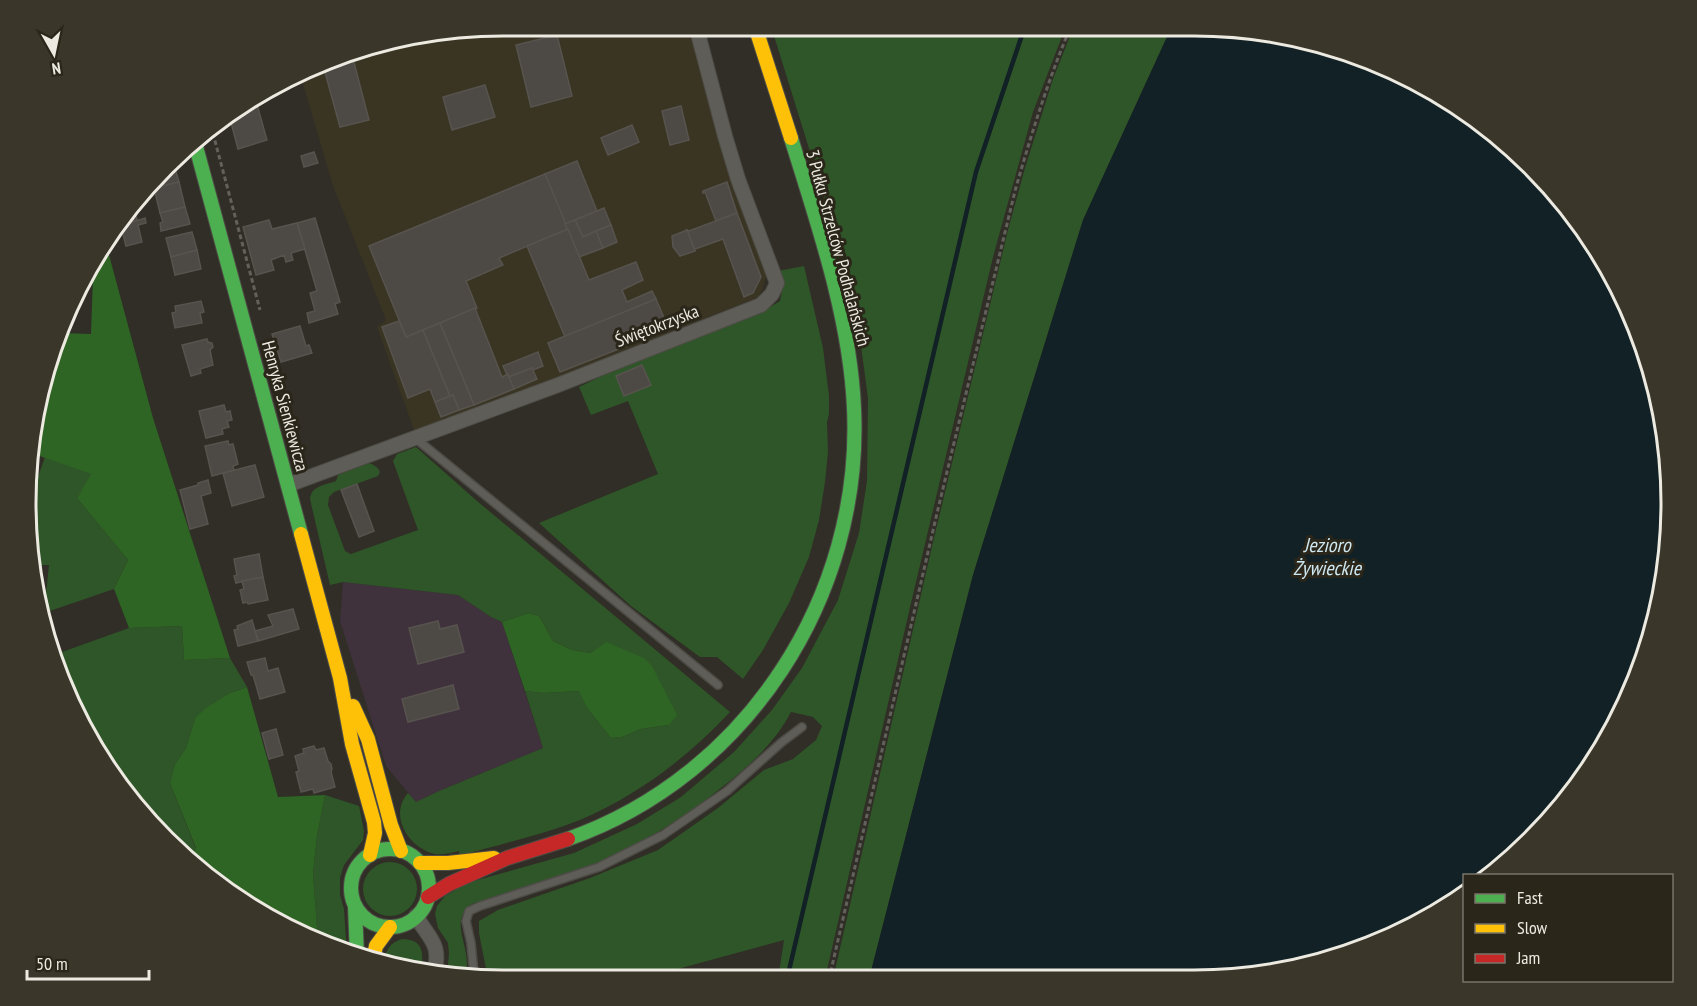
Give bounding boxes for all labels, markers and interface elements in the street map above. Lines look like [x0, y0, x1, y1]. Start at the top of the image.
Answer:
north arrow [24, 24, 84, 84]
text: N [51, 58, 62, 79]
street label: 3 Pułku Strzelców Podhalańskich [801, 147, 876, 349]
street label: Świętokrzyska [612, 299, 702, 352]
street label: Henryka Sienkiewicza [257, 338, 314, 474]
water label: Jezioro Żywieckie [1293, 532, 1363, 581]
legend [1463, 874, 1673, 982]
text: Fast [1517, 886, 1543, 909]
text: Slow [1517, 916, 1548, 939]
scale bar [27, 943, 148, 981]
text: Jam [1516, 946, 1540, 969]
text: 50 m [36, 952, 68, 975]

